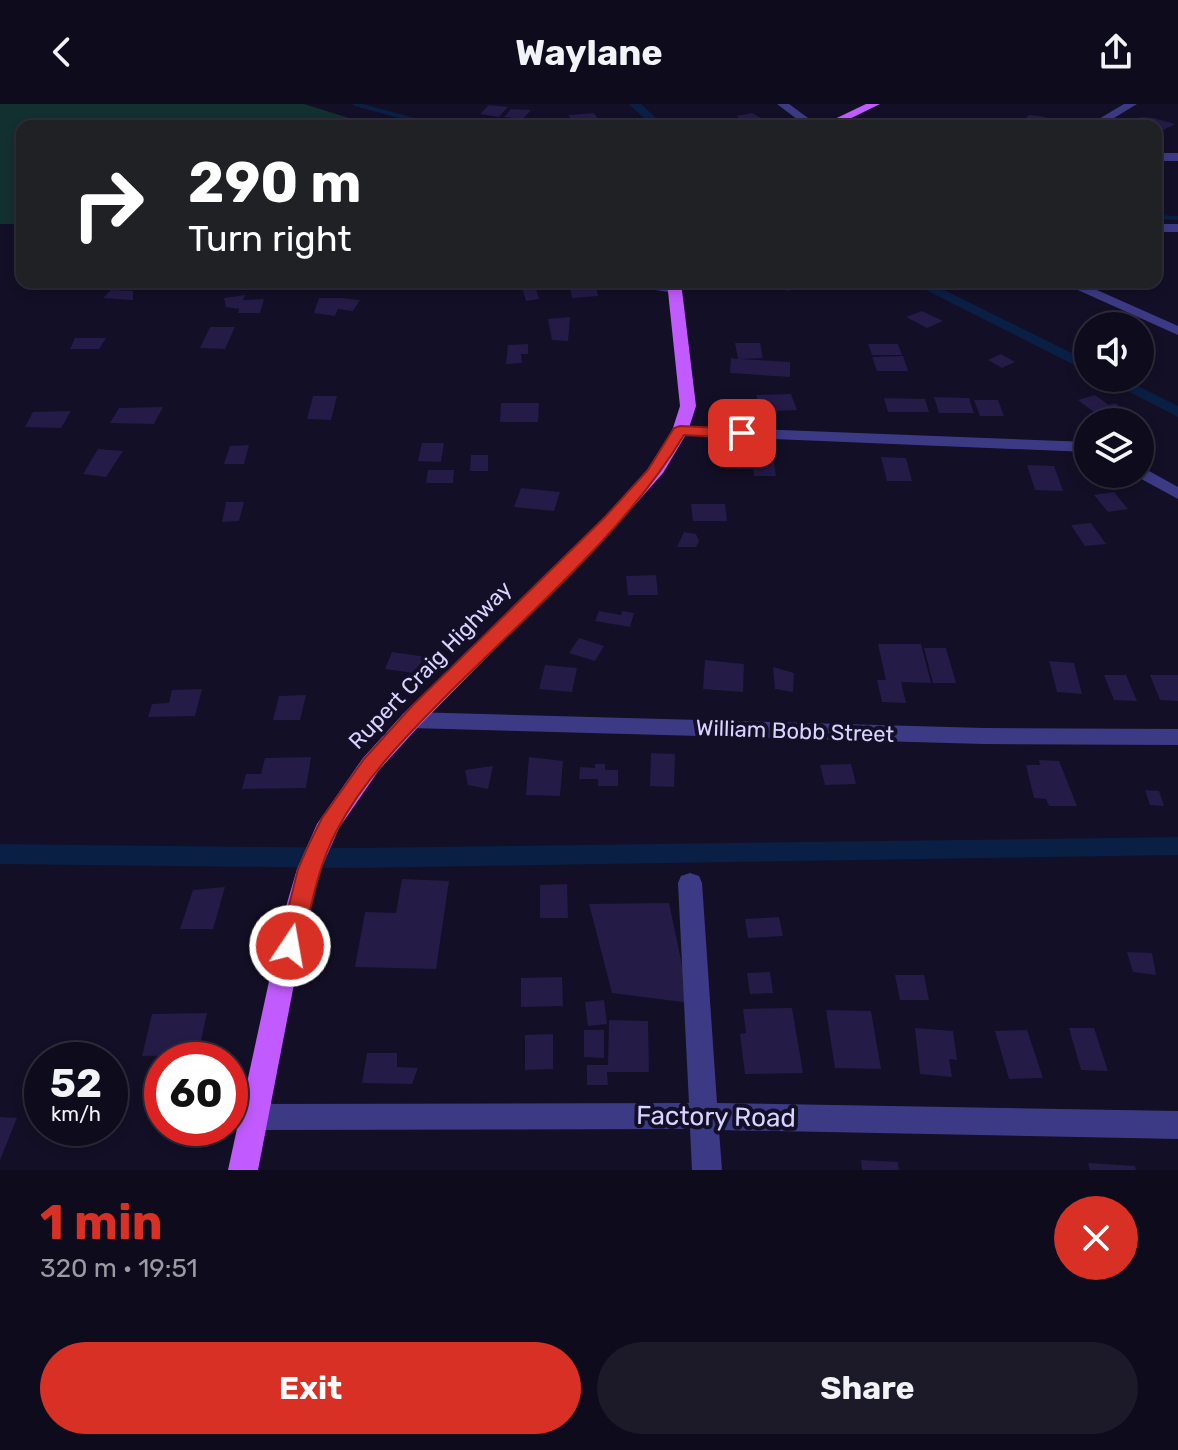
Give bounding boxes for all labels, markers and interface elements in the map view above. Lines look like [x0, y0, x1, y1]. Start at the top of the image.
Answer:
icon: back [40, 30, 84, 74]
icon: share [1094, 30, 1138, 74]
text: Waylane [515, 31, 663, 74]
text: 290 m [188, 150, 362, 216]
icon: right [56, 152, 160, 256]
text: Turn right [188, 217, 352, 260]
map controls [1074, 312, 1154, 488]
button: sound [1074, 312, 1154, 392]
pin [708, 399, 776, 467]
button: layers [1074, 408, 1154, 488]
icon: arrive [720, 411, 764, 455]
street label: Rupert Craig Highway [343, 575, 517, 755]
street label: William Bobb Street [695, 714, 895, 748]
position arrow [248, 904, 332, 988]
speed limit sign: 60 [144, 1042, 248, 1146]
text: 52 [50, 1060, 102, 1107]
street label: Factory Road [636, 1100, 796, 1134]
text: km/h [51, 1102, 101, 1126]
text: 1 min [40, 1194, 163, 1251]
button: close [1054, 1196, 1138, 1280]
text: 320 m · 19:51 [40, 1253, 198, 1284]
button: Exit [40, 1342, 581, 1434]
button: Share [597, 1342, 1138, 1434]

